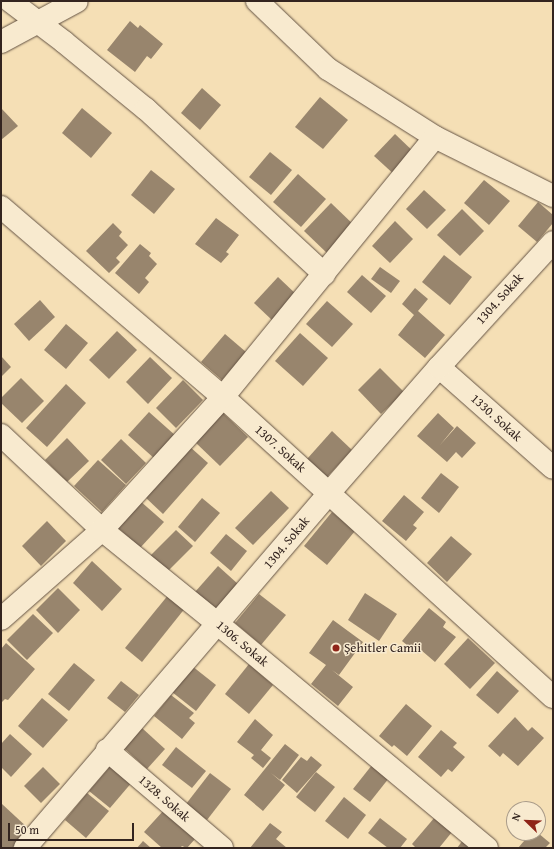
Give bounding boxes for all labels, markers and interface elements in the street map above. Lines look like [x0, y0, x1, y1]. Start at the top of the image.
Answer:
street label: 1304. Sokak [473, 270, 527, 328]
street label: 1330. Sokak [467, 391, 525, 445]
street label: 1307. Sokak [251, 422, 309, 476]
street label: 1304. Sokak [261, 514, 313, 572]
street label: 1306. Sokak [213, 618, 271, 670]
place label: Şehitler Camii [344, 640, 421, 656]
marker: Şehitler Camii [331, 643, 341, 653]
street label: 1328. Sokak [135, 772, 193, 826]
north arrow [506, 801, 546, 841]
text: N [507, 810, 525, 823]
scale bar [10, 815, 136, 841]
text: 50 m [15, 821, 39, 838]

